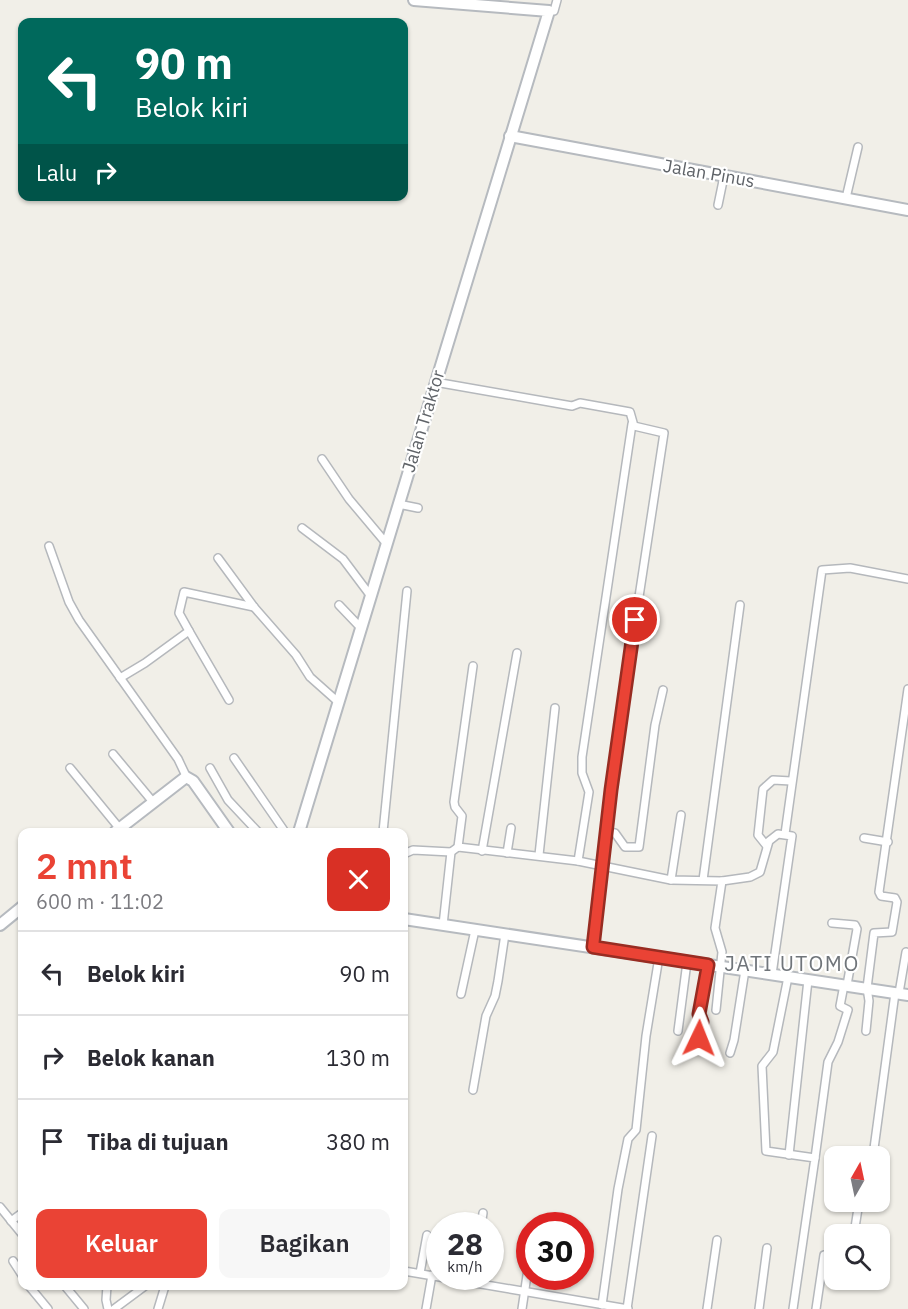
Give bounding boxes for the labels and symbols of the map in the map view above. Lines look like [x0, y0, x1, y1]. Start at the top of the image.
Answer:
street label: Jalan Pinus [662, 154, 756, 192]
street label: Jalan Traktor [397, 367, 450, 475]
pin [609, 594, 660, 645]
district label: JATI UTOMO [724, 949, 860, 977]
position arrow [667, 1006, 731, 1070]
north arrow [824, 1146, 890, 1212]
speed limit sign: 30 [516, 1212, 594, 1290]

